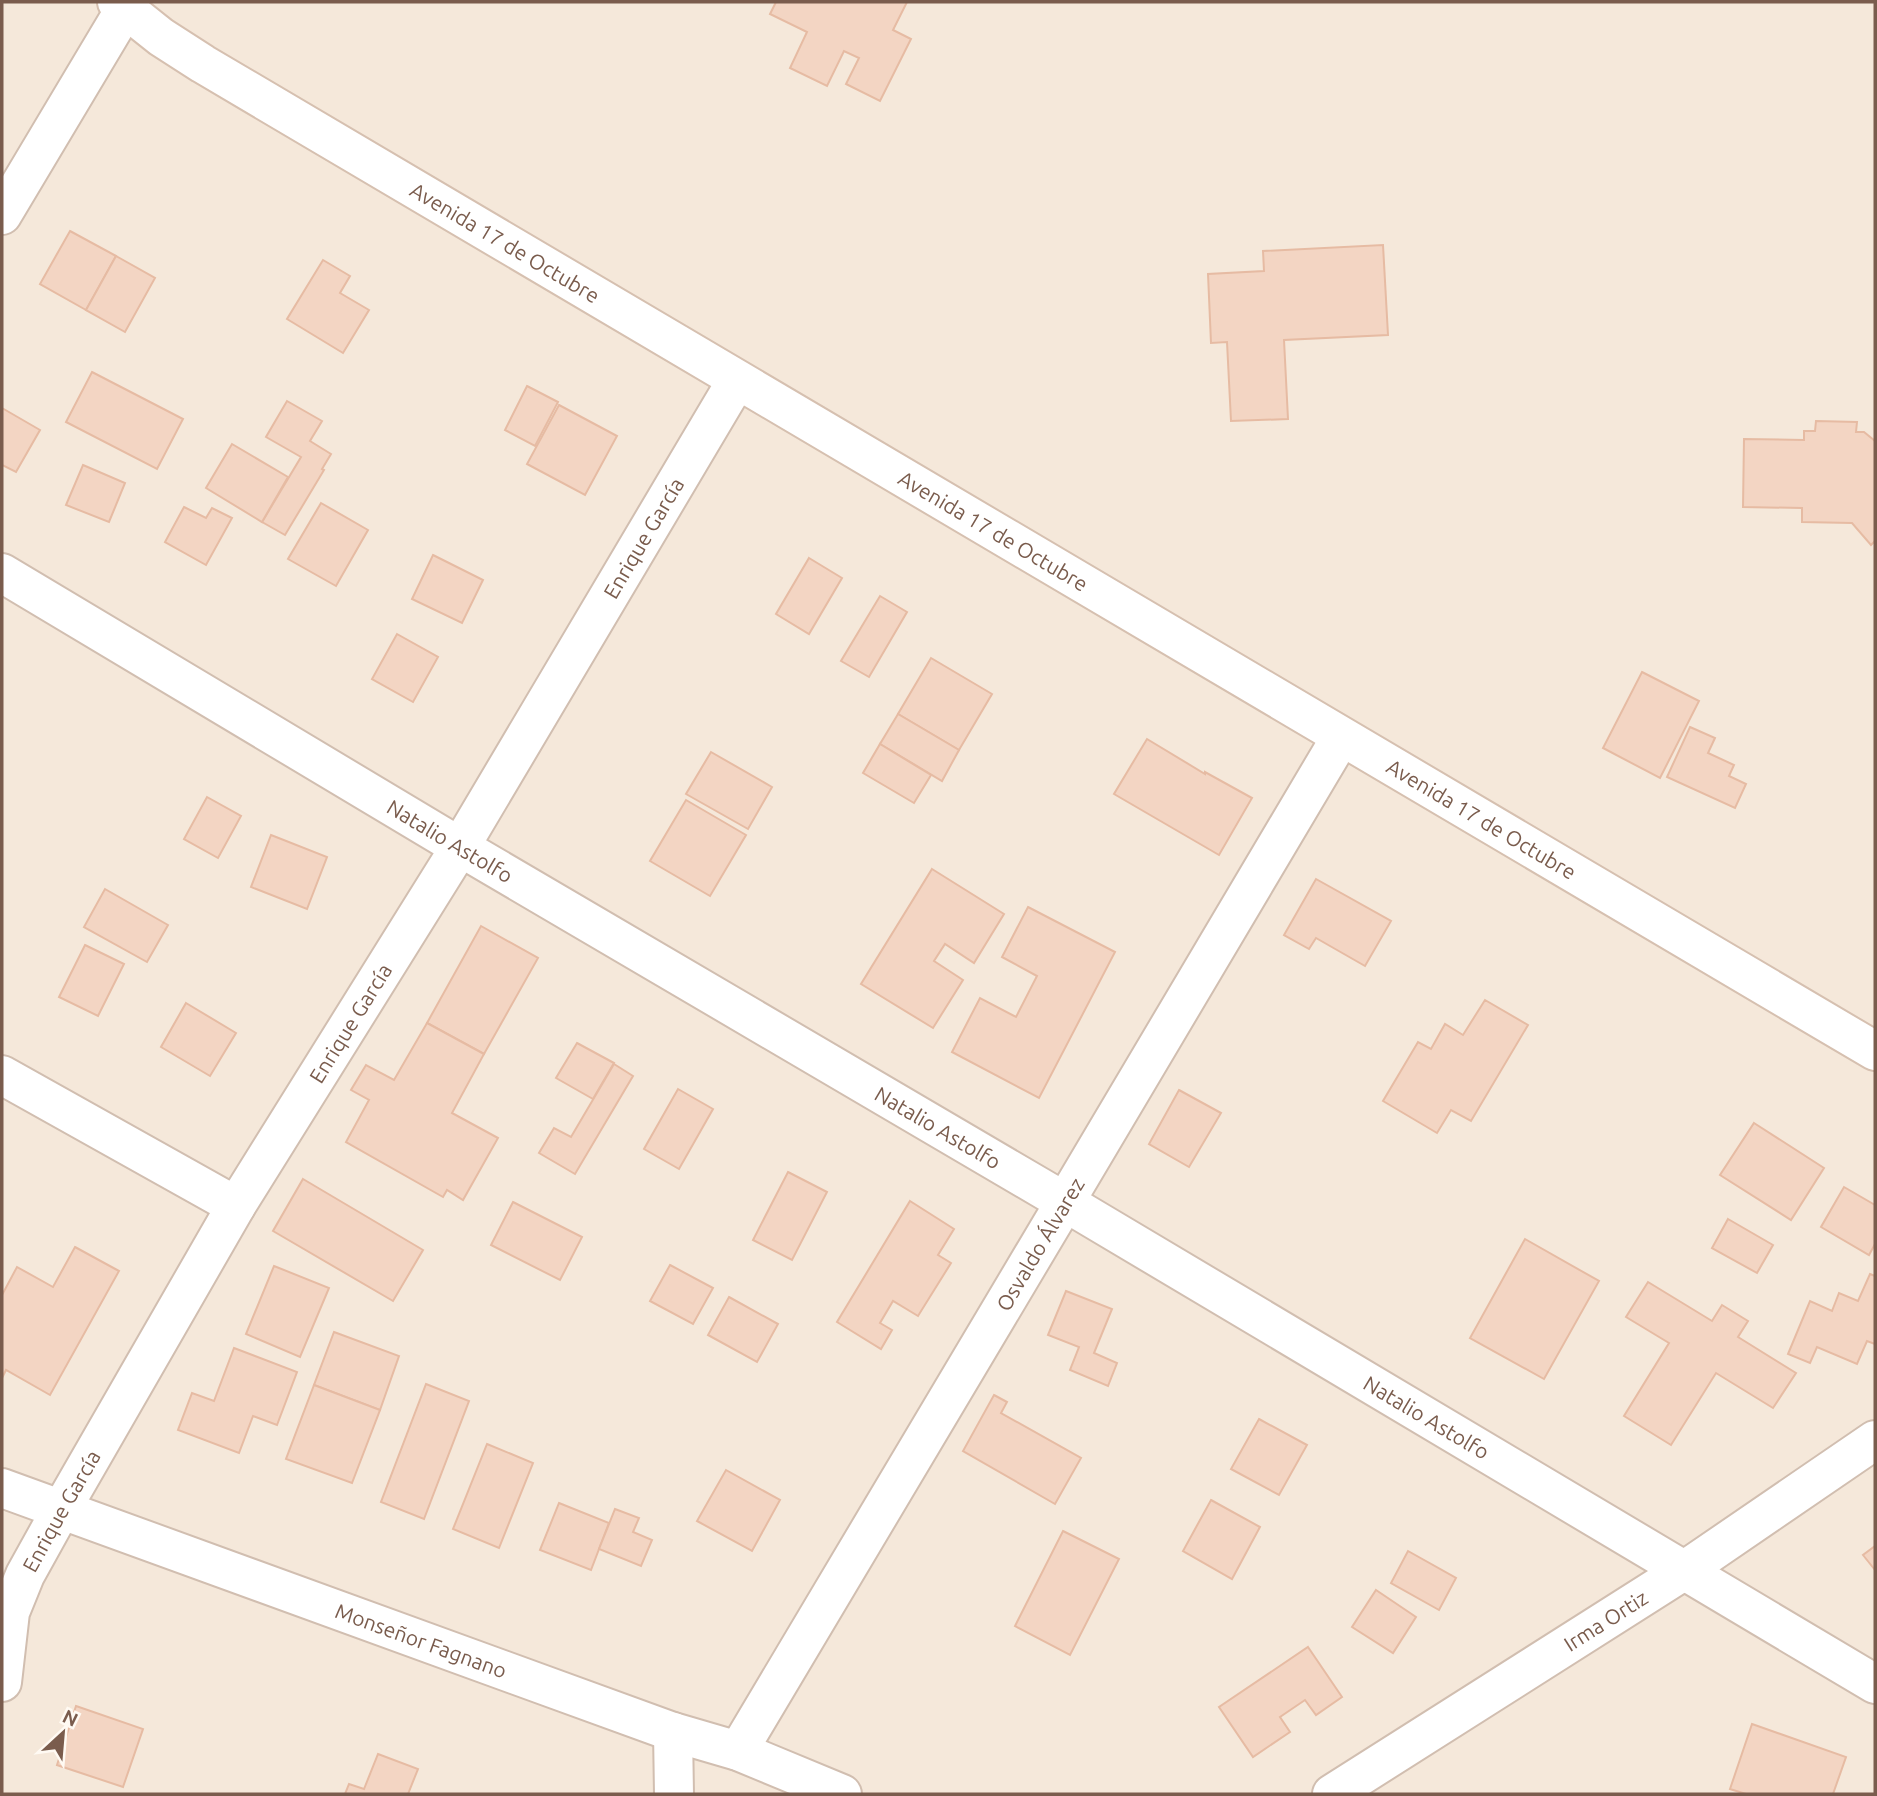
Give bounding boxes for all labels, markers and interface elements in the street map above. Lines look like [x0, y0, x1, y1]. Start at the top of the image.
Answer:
street label: Avenida 17 de Octubre [406, 177, 604, 307]
street label: Avenida 17 de Octubre [894, 465, 1092, 596]
street label: Enrique García [598, 473, 688, 602]
street label: Avenida 17 de Octubre [1383, 754, 1581, 884]
street label: Natalio Astolfo [383, 794, 517, 887]
street label: Enrique García [304, 959, 396, 1087]
street label: Natalio Astolfo [871, 1081, 1005, 1174]
street label: Osvaldo Álvarez [991, 1173, 1089, 1315]
street label: Natalio Astolfo [1360, 1371, 1494, 1464]
street label: Enrique García [17, 1446, 105, 1576]
street label: Irma Ortiz [1559, 1585, 1652, 1656]
street label: Monseñor Fagnano [332, 1598, 510, 1683]
north arrow [28, 1698, 98, 1768]
text: N [59, 1705, 82, 1731]

